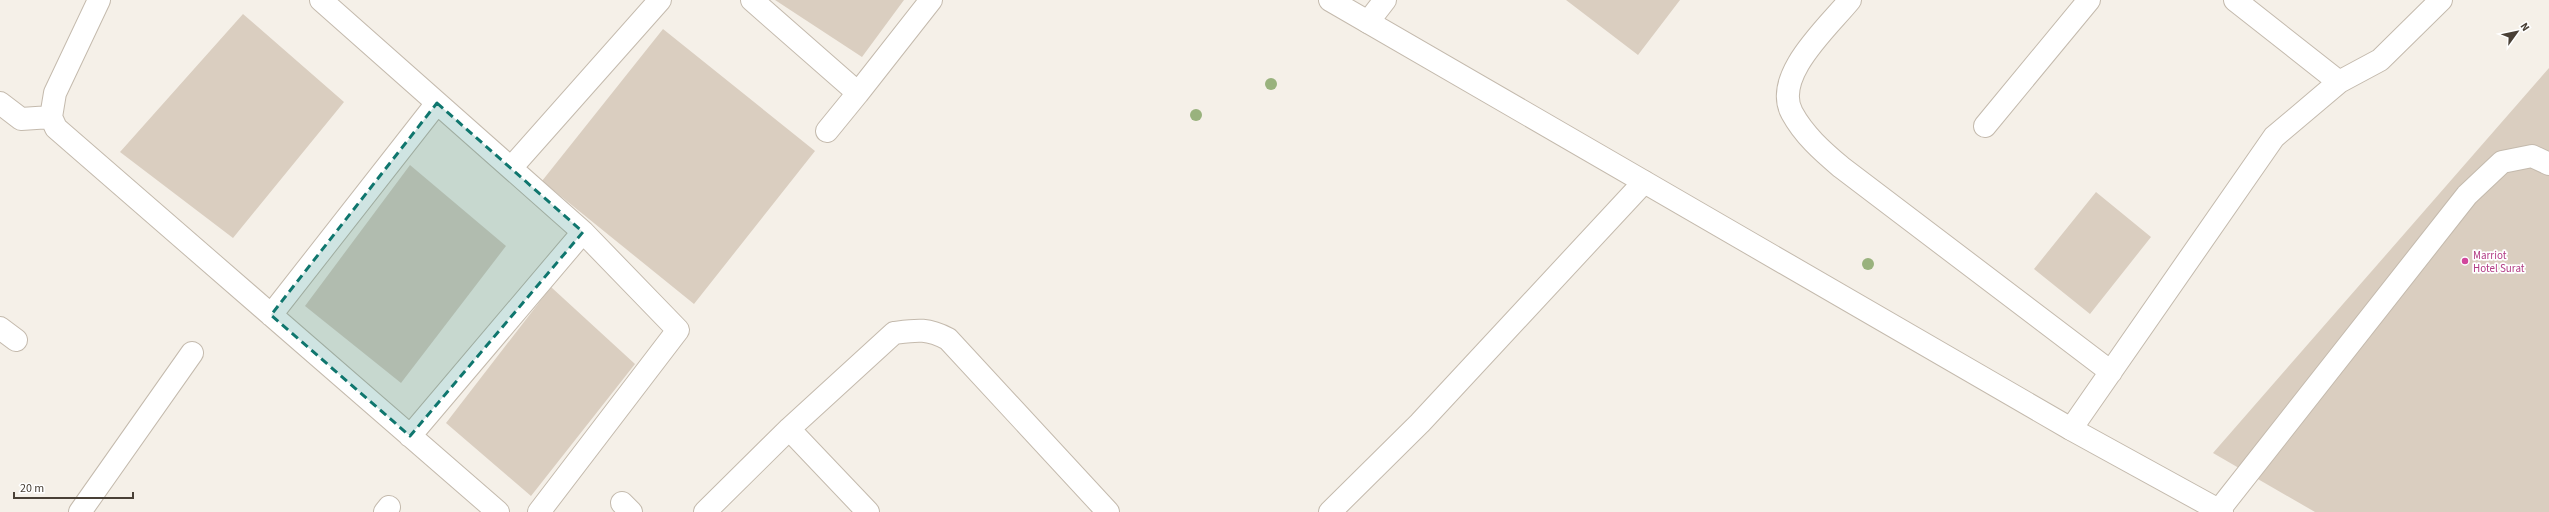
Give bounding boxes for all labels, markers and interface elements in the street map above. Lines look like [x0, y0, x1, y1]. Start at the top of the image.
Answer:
north arrow [2497, 12, 2537, 52]
text: N [2517, 20, 2533, 34]
place label: Marriot Hotel Surat [2473, 248, 2525, 276]
marker: Marriot Hotel Surat [2460, 256, 2470, 266]
scale bar [14, 474, 133, 500]
text: 20 m [20, 480, 44, 497]

